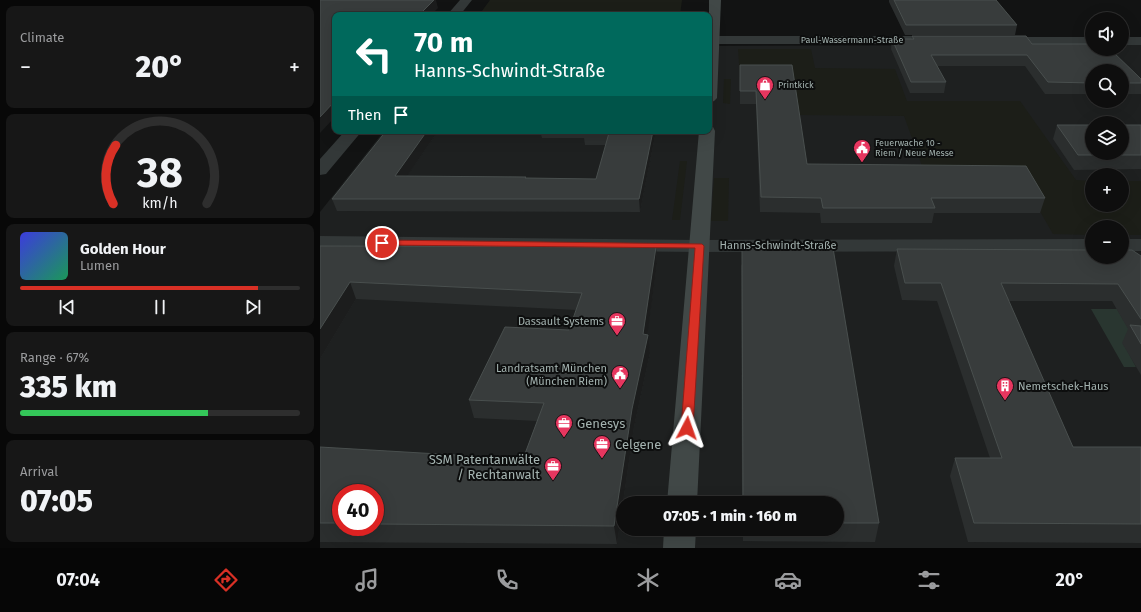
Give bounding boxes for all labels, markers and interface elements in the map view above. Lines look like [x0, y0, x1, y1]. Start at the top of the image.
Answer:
map controls [1085, 12, 1129, 264]
button: sound [1085, 12, 1129, 56]
text: 70 m [414, 26, 473, 59]
icon: left [348, 28, 400, 80]
text: Climate [20, 30, 64, 45]
street label: Paul-Wassermann-Straße [801, 35, 903, 45]
text: 20° [135, 49, 185, 85]
text: − [20, 54, 31, 81]
text: + [289, 54, 300, 81]
text: Hanns-Schwindt-Straße [414, 60, 605, 82]
button: search [1085, 64, 1129, 108]
shop icon: Printkick [755, 75, 775, 100]
place label: Printkick [778, 80, 814, 90]
icon: arrive [390, 104, 412, 126]
text: Then [348, 106, 382, 124]
button: layers [1085, 116, 1129, 160]
public building icon: Feuerwache 10 - Riem / Neue Messe [852, 138, 872, 163]
place label: Feuerwache 10 - Riem / Neue Messe [875, 138, 954, 158]
text: 38 [136, 148, 183, 198]
button: + [1085, 168, 1129, 212]
text: km/h [142, 195, 178, 212]
button: − [1085, 220, 1129, 264]
pin [365, 226, 399, 260]
icon: arrive [371, 232, 393, 254]
street label: Hanns-Schwindt-Straße [720, 239, 836, 252]
text: Golden Hour [80, 240, 166, 258]
text: Lumen [80, 258, 120, 273]
icon: previous [56, 296, 78, 318]
icon: pause [149, 296, 171, 318]
icon: next [242, 296, 264, 318]
office icon: Dassault Systems [607, 311, 627, 336]
place label: Dassault Systems [518, 315, 604, 328]
text: Range · 67% [20, 350, 89, 365]
place label: Landratsamt München (München Riem) [496, 362, 607, 388]
public building icon: Landratsamt München (München Riem) [610, 364, 630, 389]
text: 335 km [20, 369, 117, 405]
building icon: Nemetschek-Haus [995, 376, 1015, 401]
place label: Nemetschek-Haus [1018, 380, 1108, 393]
position arrow [666, 407, 708, 449]
office icon: Genesys [554, 413, 574, 438]
place label: Genesys [577, 416, 625, 431]
office icon: Celgene [592, 434, 612, 459]
place label: Celgene [615, 437, 661, 452]
place label: SSM Patentanwälte / Rechtanwalt [429, 452, 540, 482]
office icon: SSM Patentanwälte / Rechtanwalt [543, 456, 563, 481]
text: Arrival [20, 464, 58, 479]
text: 07:05 [20, 483, 93, 519]
speed limit sign: 40 [332, 484, 384, 536]
text: 07:05 · 1 min · 160 m [663, 507, 797, 525]
icon: directions [212, 566, 240, 594]
icon: music [353, 566, 381, 594]
icon: phone [493, 566, 521, 594]
icon: climate [634, 566, 662, 594]
icon: car [774, 566, 802, 594]
icon: filters [915, 566, 943, 594]
text: 07:04 [56, 569, 100, 591]
text: 20° [1055, 569, 1085, 591]

